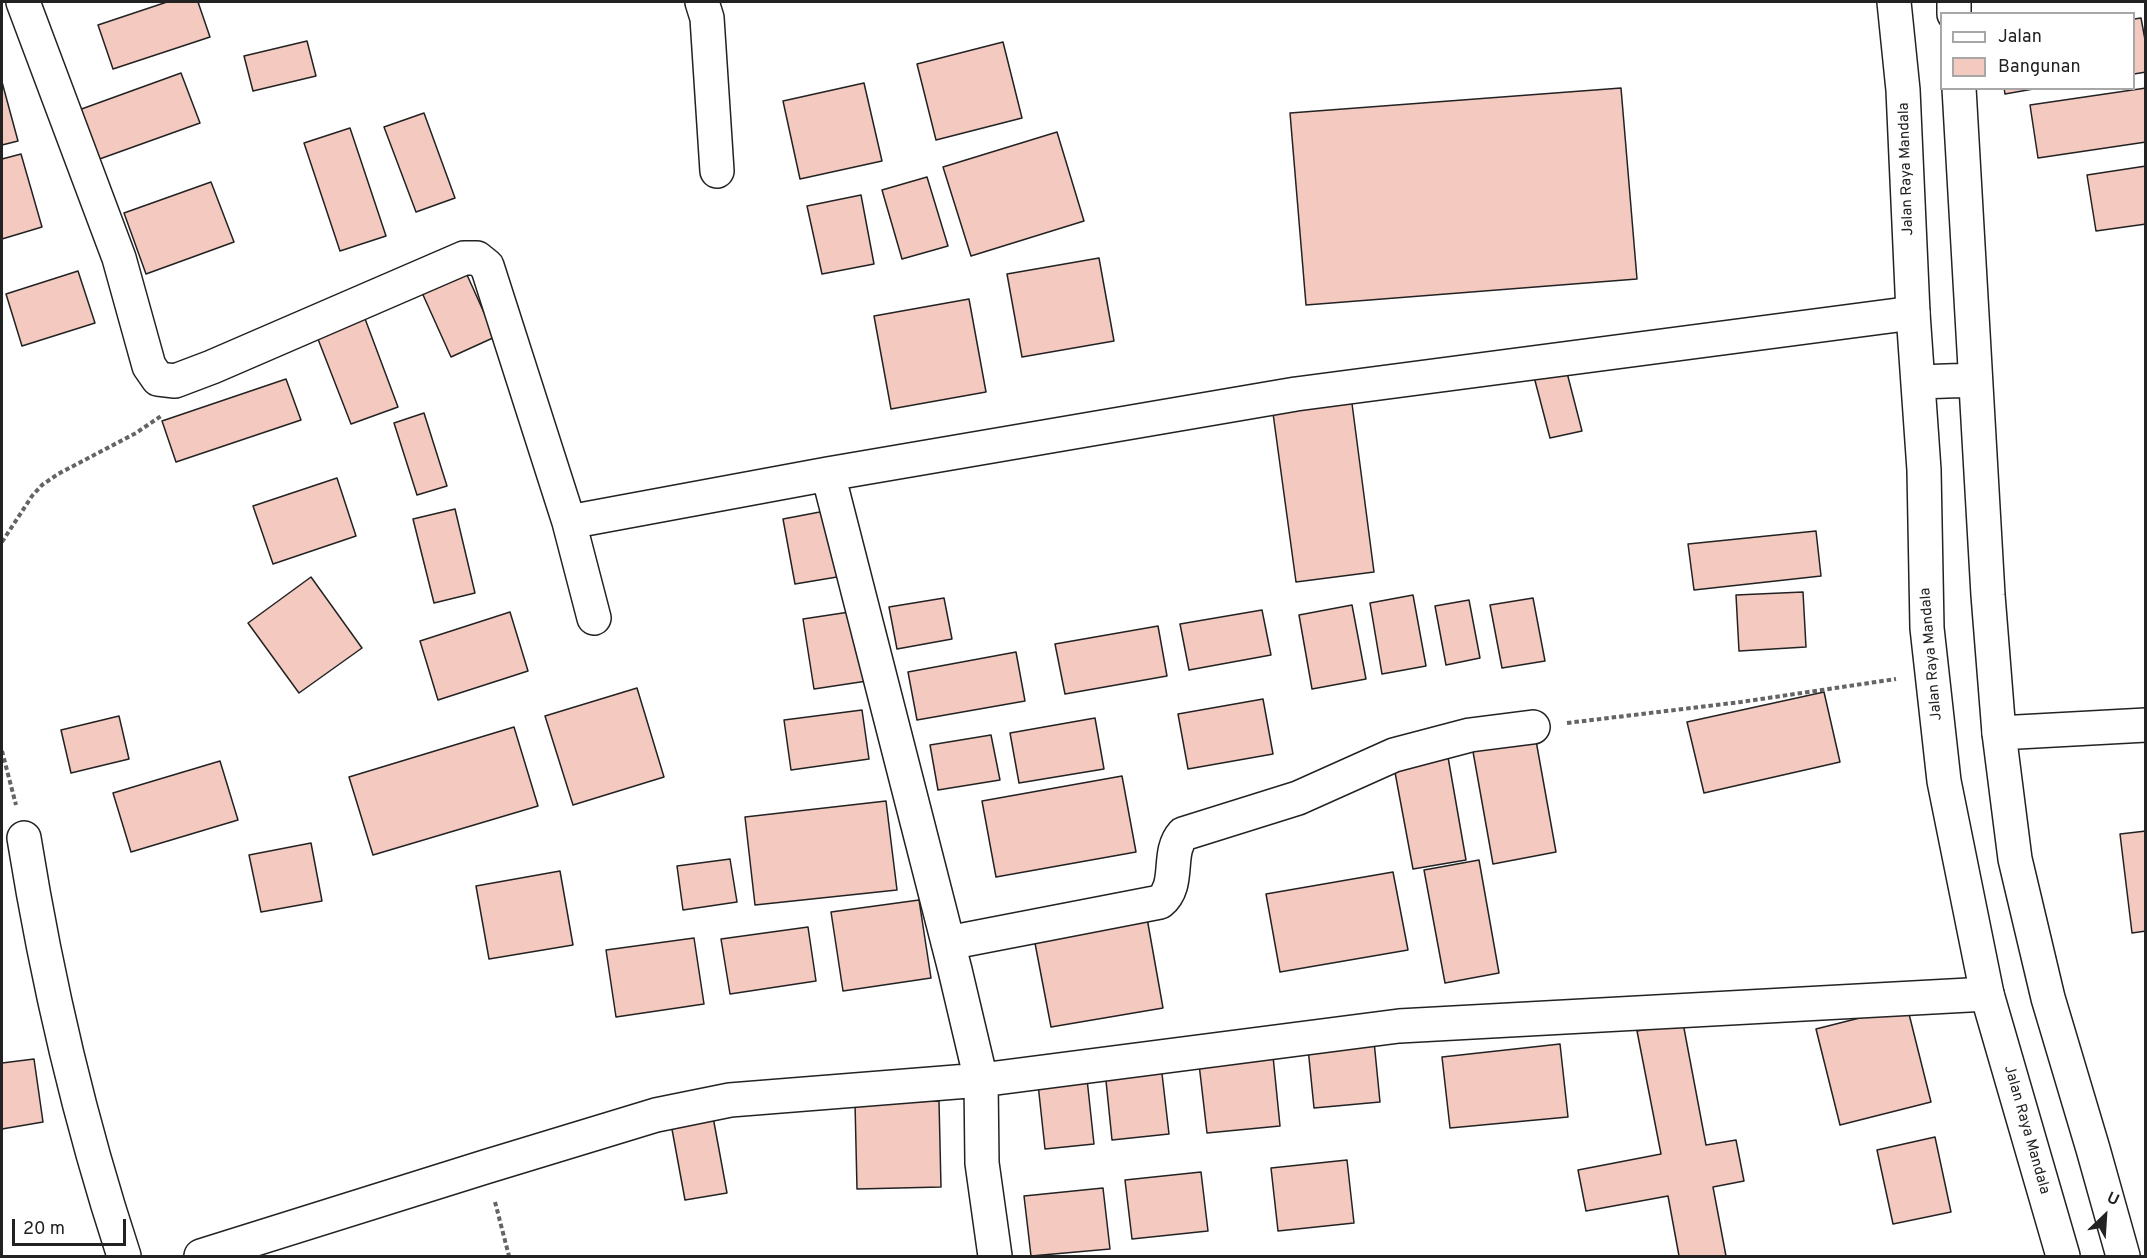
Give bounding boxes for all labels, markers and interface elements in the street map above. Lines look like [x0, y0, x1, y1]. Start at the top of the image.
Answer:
legend [1940, 12, 2135, 90]
text: Jalan [1998, 26, 2042, 49]
text: Bangunan [1998, 56, 2081, 79]
street label: Jalan Raya Mandala [1896, 102, 1918, 236]
street label: Jalan Raya Mandala [1917, 587, 1947, 721]
street label: Jalan Raya Mandala [1999, 1063, 2053, 1197]
north arrow [2075, 1186, 2135, 1246]
text: U [2103, 1188, 2122, 1211]
scale bar [15, 1207, 129, 1245]
text: 20 m [23, 1218, 65, 1241]

